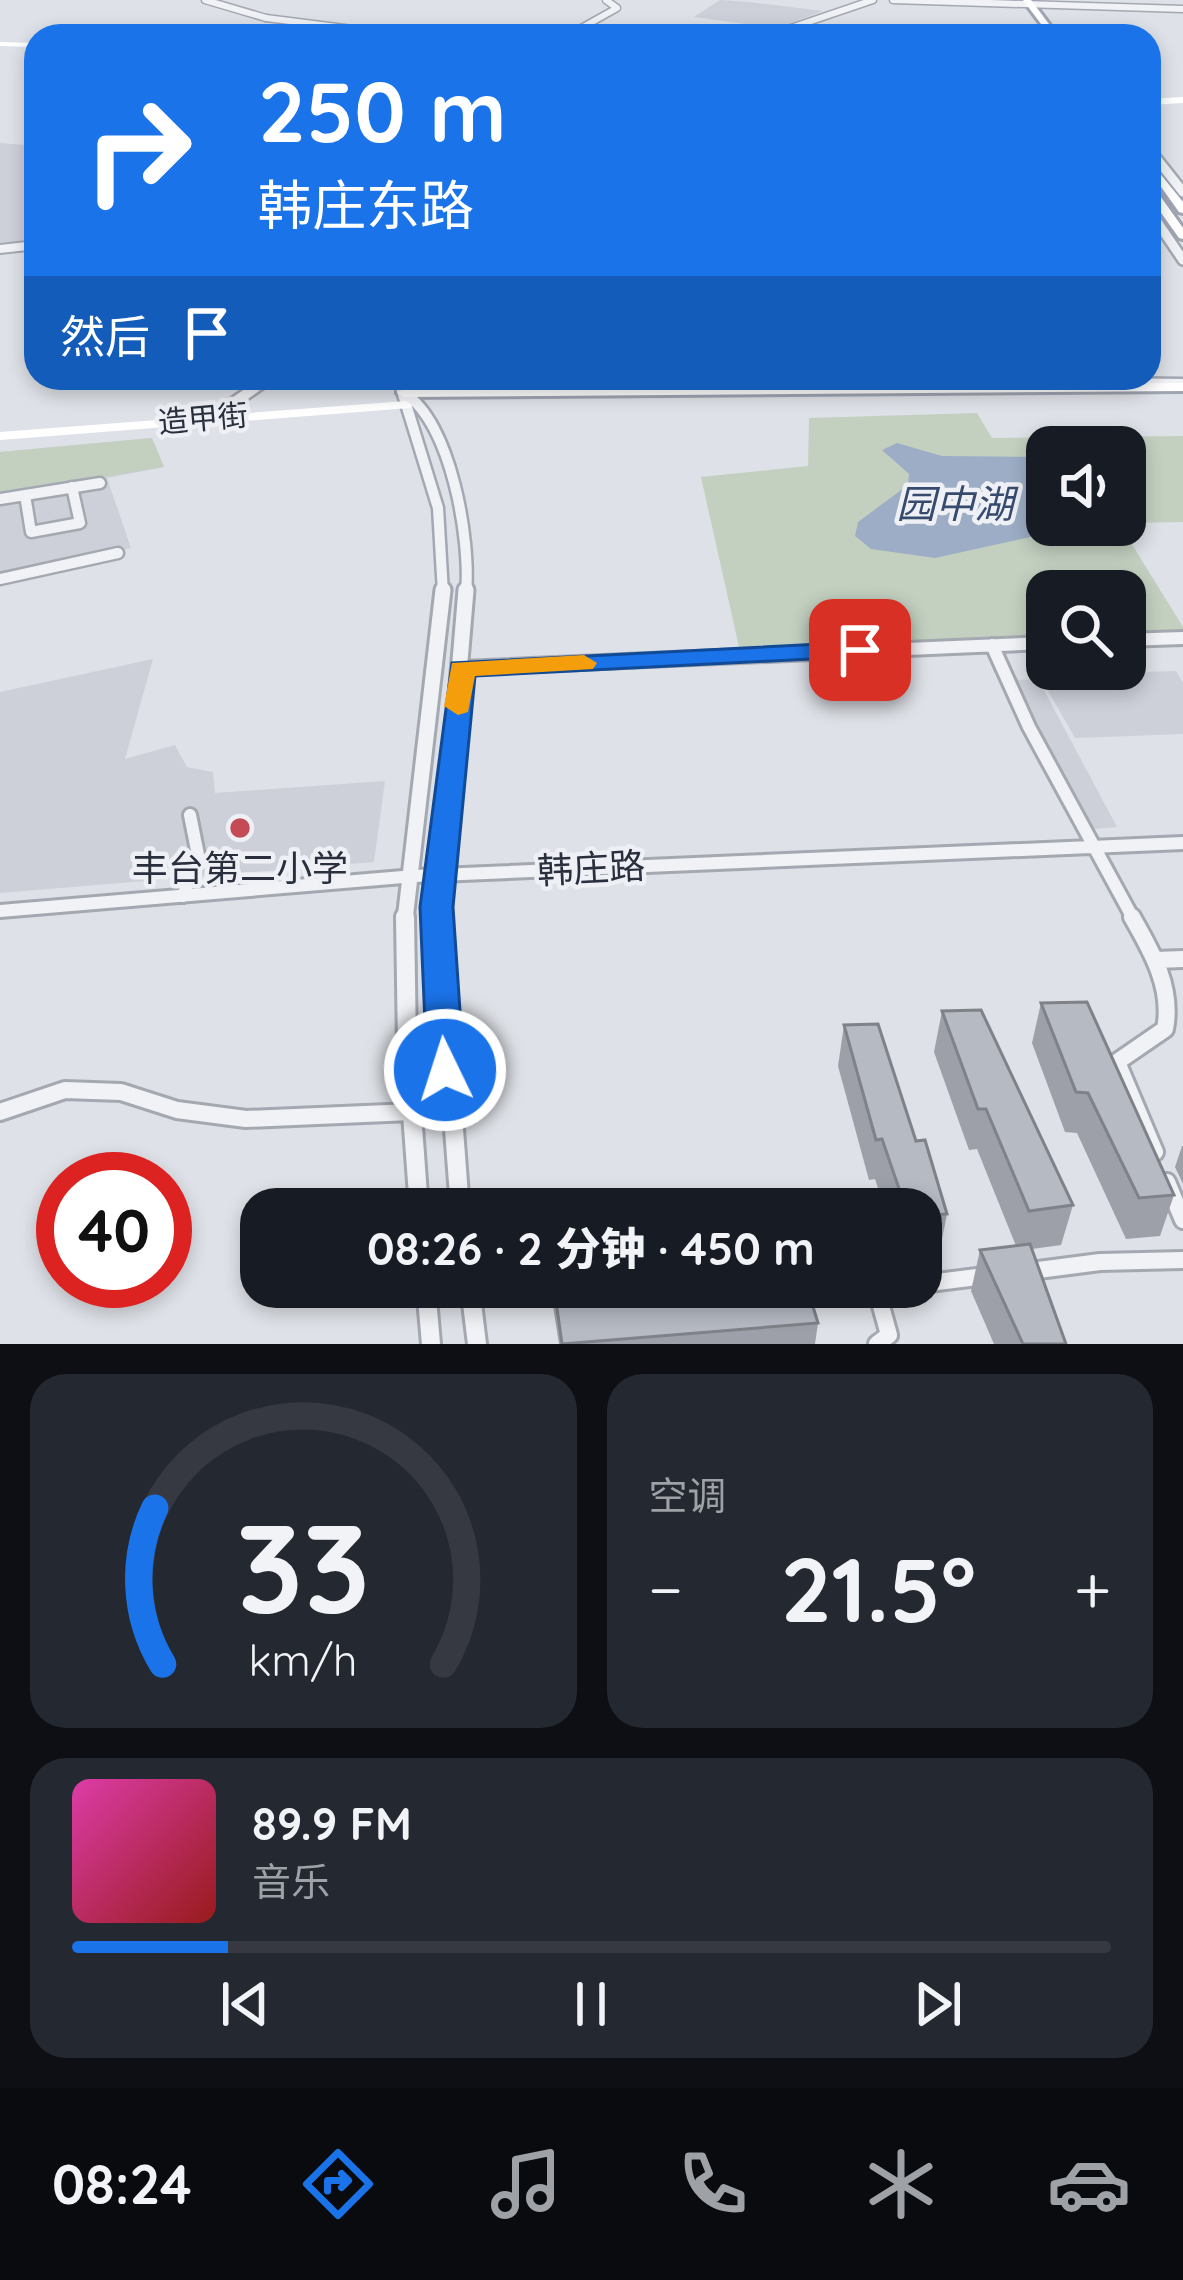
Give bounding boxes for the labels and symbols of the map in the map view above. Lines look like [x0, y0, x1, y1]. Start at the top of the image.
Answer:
street label: 造甲街 [156, 395, 249, 441]
water label: 园中湖 [896, 479, 1019, 528]
pin [809, 599, 911, 701]
marker: 丰台第二小学 [227, 815, 253, 841]
street label: 韩庄路 [536, 842, 646, 893]
place label: 丰台第二小学 [132, 845, 348, 890]
position arrow [382, 1007, 508, 1133]
speed limit sign: 40 [36, 1152, 192, 1308]

